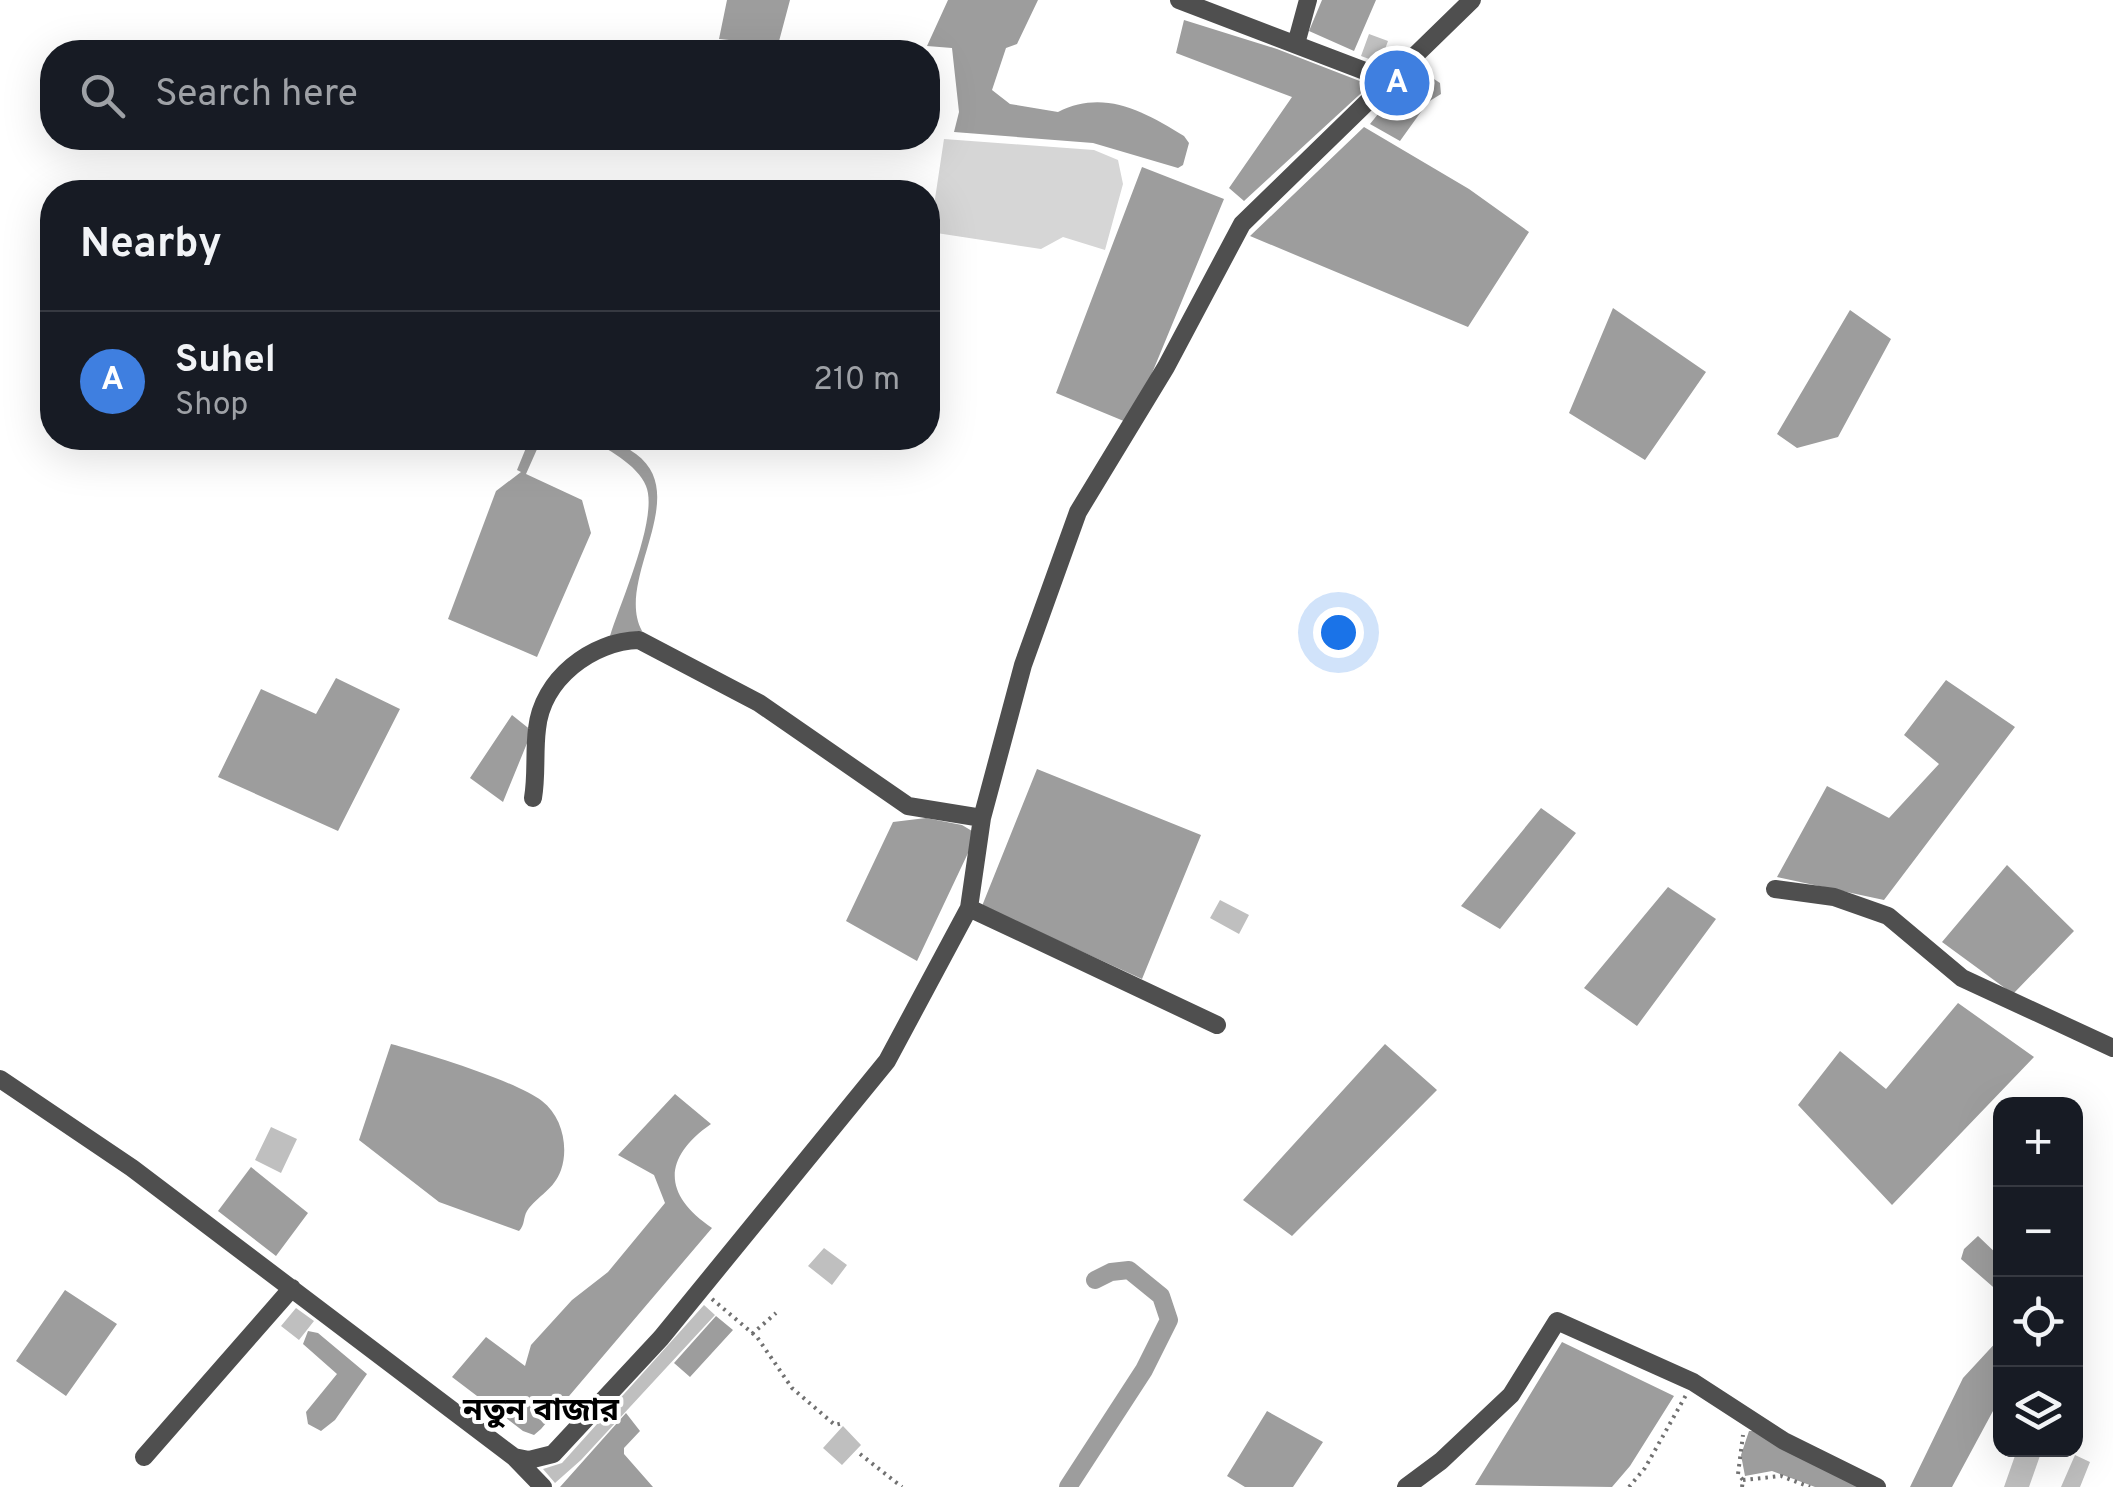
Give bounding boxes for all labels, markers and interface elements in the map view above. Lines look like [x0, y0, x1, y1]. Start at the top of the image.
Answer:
search box [40, 40, 940, 150]
pin: A [1364, 46, 1430, 120]
icon: search [75, 68, 130, 123]
text: Search here [155, 71, 358, 120]
text: Nearby [80, 219, 222, 272]
text: Suhel [175, 337, 276, 386]
text: A [101, 361, 124, 401]
text: 210 m [813, 361, 900, 401]
text: Shop [175, 386, 248, 426]
your location [1313, 607, 1364, 658]
map controls [1993, 1097, 2083, 1457]
button: + [1993, 1097, 2083, 1187]
button: − [1993, 1187, 2083, 1277]
button: locate [1993, 1277, 2083, 1367]
button: layers [1993, 1367, 2083, 1457]
district label: নতুন বাজার [462, 1392, 620, 1432]

